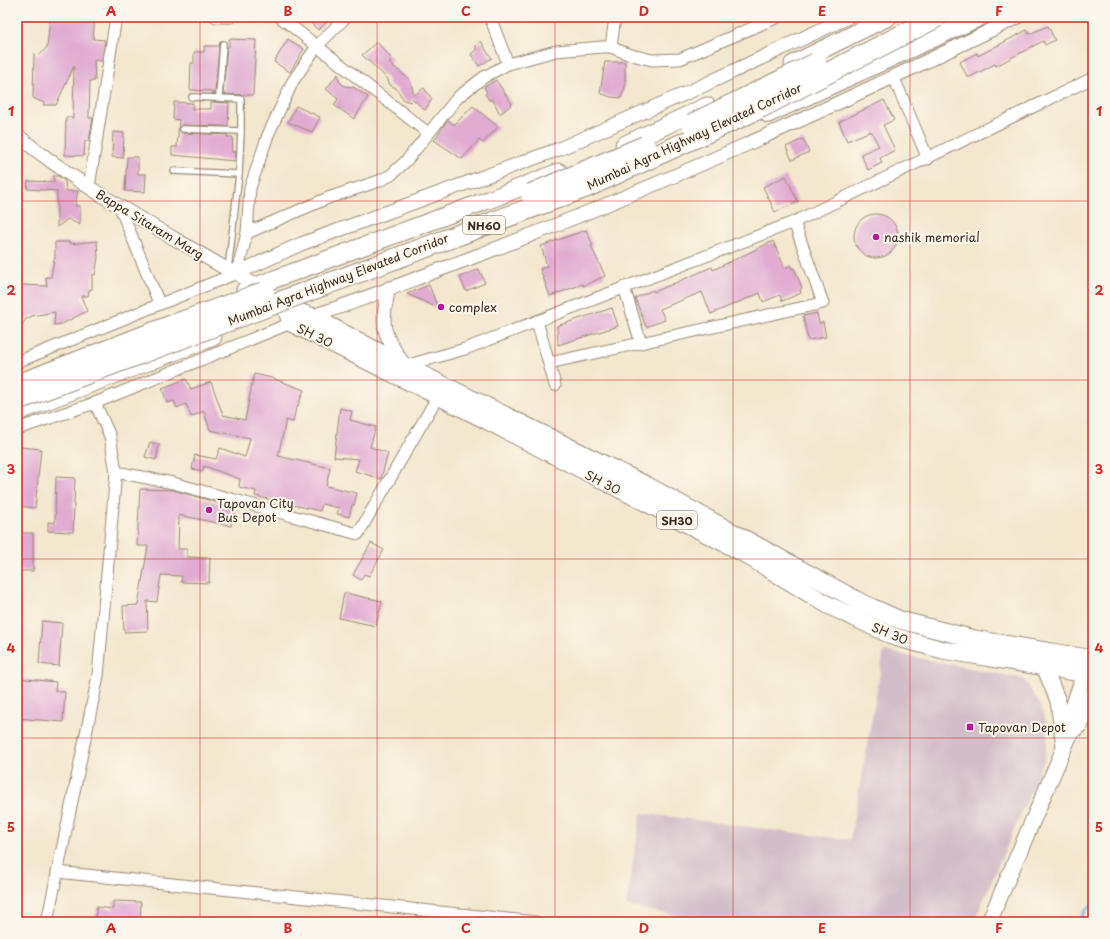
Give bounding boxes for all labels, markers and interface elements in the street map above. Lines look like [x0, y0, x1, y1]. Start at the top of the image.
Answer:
text: A [106, 1, 116, 20]
text: B [284, 1, 293, 20]
text: C [461, 1, 471, 20]
text: D [639, 1, 649, 20]
text: E [818, 1, 826, 20]
text: F [995, 1, 1003, 20]
street label: Mumbai Agra Highway Elevated Corridor [584, 78, 805, 194]
text: 1 [8, 101, 14, 120]
text: 1 [1096, 101, 1102, 120]
street label: Bappa Sitaram Marg [93, 185, 207, 263]
road number: NH60 [463, 216, 505, 234]
street label: Mumbai Agra Highway Elevated Corridor [225, 228, 452, 330]
place label: nashik memorial [884, 228, 980, 246]
marker: nashik memorial [871, 232, 881, 242]
text: 2 [6, 280, 16, 299]
text: 2 [1094, 280, 1104, 299]
place label: complex [449, 298, 497, 316]
marker: complex [436, 302, 446, 312]
street label: SH 30 [294, 319, 336, 352]
text: 3 [7, 459, 16, 478]
text: 3 [1095, 459, 1104, 478]
street label: SH 30 [582, 465, 624, 499]
place label: Tapovan City Bus Depot [217, 494, 294, 526]
marker: Tapovan City Bus Depot [204, 505, 214, 515]
road number: SH30 [657, 511, 697, 529]
street label: SH 30 [869, 618, 911, 649]
text: 4 [7, 638, 16, 657]
text: 4 [1095, 638, 1104, 657]
place label: Tapovan Depot [978, 718, 1066, 736]
marker: Tapovan Depot [965, 722, 975, 732]
text: 5 [7, 817, 15, 836]
text: 5 [1095, 817, 1103, 836]
text: A [106, 918, 116, 937]
text: B [284, 918, 293, 937]
text: C [461, 918, 471, 937]
text: D [639, 918, 649, 937]
text: E [818, 918, 826, 937]
text: F [995, 918, 1003, 937]

